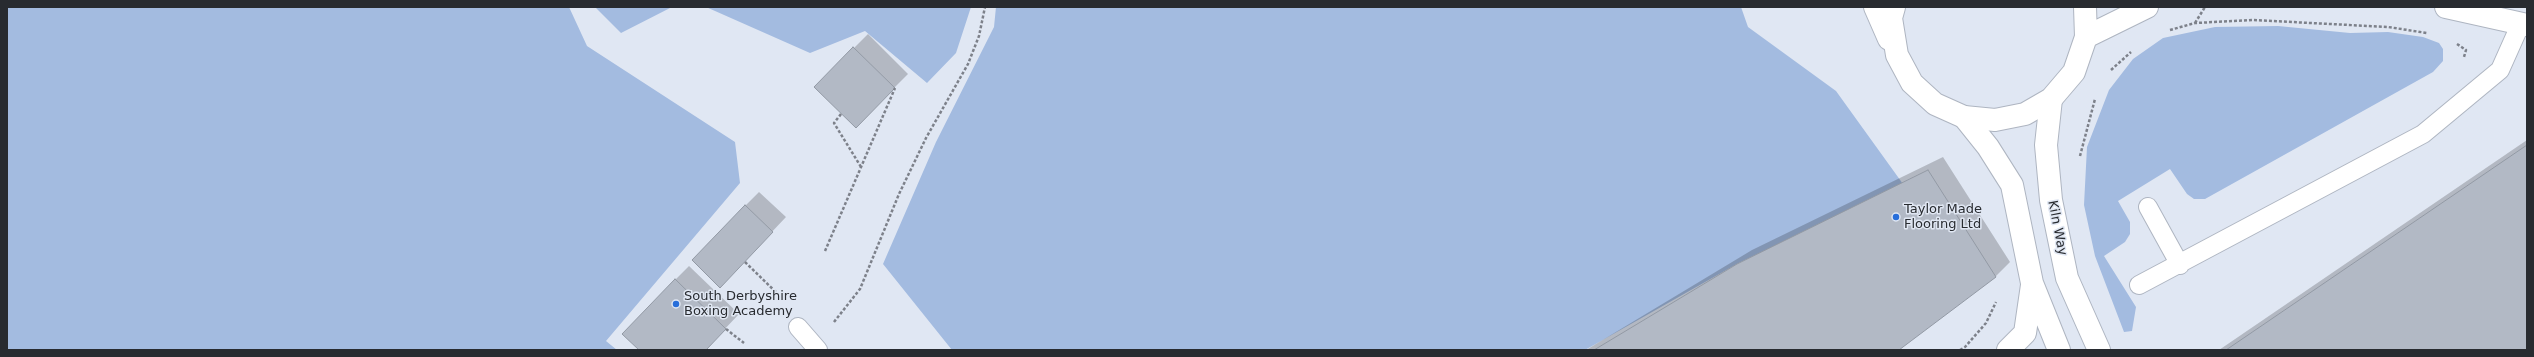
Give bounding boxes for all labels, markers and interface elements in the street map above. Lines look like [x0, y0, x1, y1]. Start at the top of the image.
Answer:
street label: Kiln Way [2044, 199, 2070, 257]
place label: Taylor Made Flooring Ltd [1904, 202, 1982, 233]
marker: Taylor Made Flooring Ltd [1891, 212, 1901, 222]
place label: South Derbyshire Boxing Academy [684, 289, 797, 320]
marker: South Derbyshire Boxing Academy [671, 299, 681, 309]

